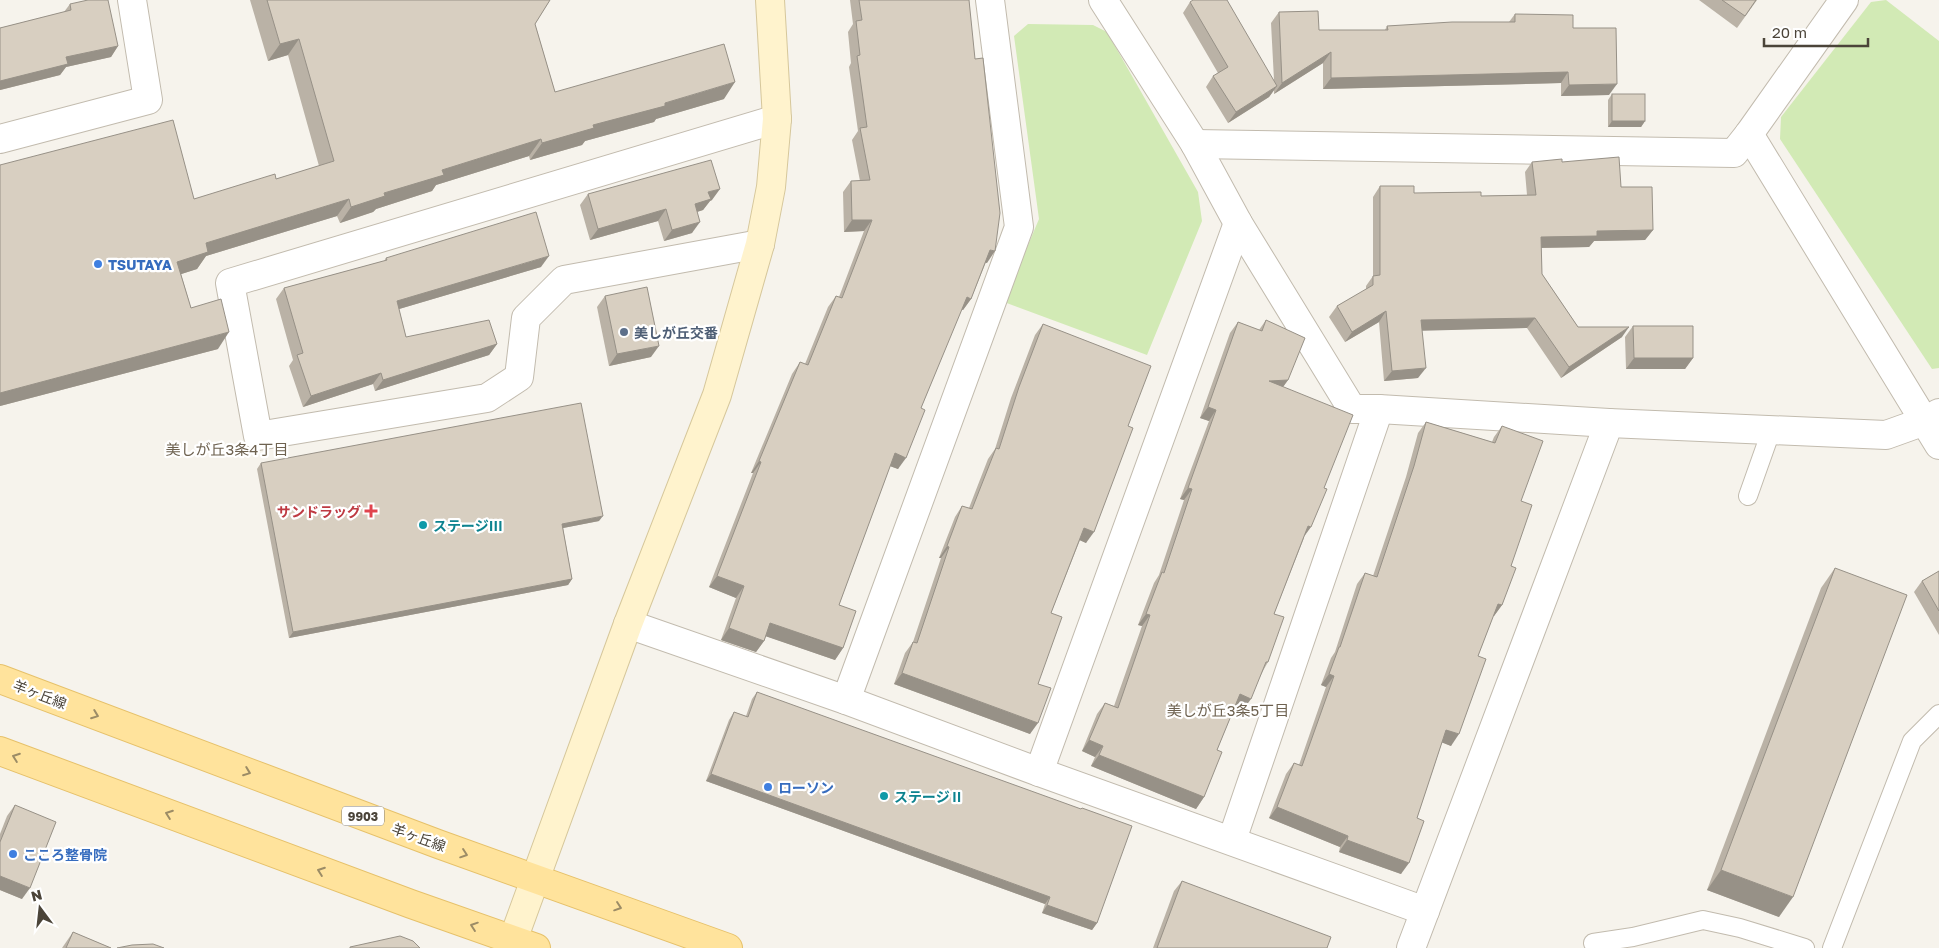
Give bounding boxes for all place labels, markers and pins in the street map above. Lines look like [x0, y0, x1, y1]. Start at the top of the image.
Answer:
place label: TSUTAYA [108, 256, 172, 273]
marker: TSUTAYA [92, 258, 104, 270]
place label: 美しが丘交番 [634, 324, 718, 341]
marker: 美しが丘交番 [618, 326, 630, 338]
place label: サンドラッグ [277, 503, 361, 520]
marker: サンドラッグ [365, 505, 377, 517]
place label: ステージⅢ [433, 517, 503, 534]
marker: ステージⅢ [417, 519, 429, 531]
place label: ローソン [778, 779, 834, 796]
marker: ローソン [762, 781, 774, 793]
place label: ステージⅡ [894, 788, 964, 805]
marker: ステージⅡ [878, 790, 890, 802]
place label: こころ整骨院 [23, 846, 107, 863]
marker: こころ整骨院 [7, 848, 19, 860]

